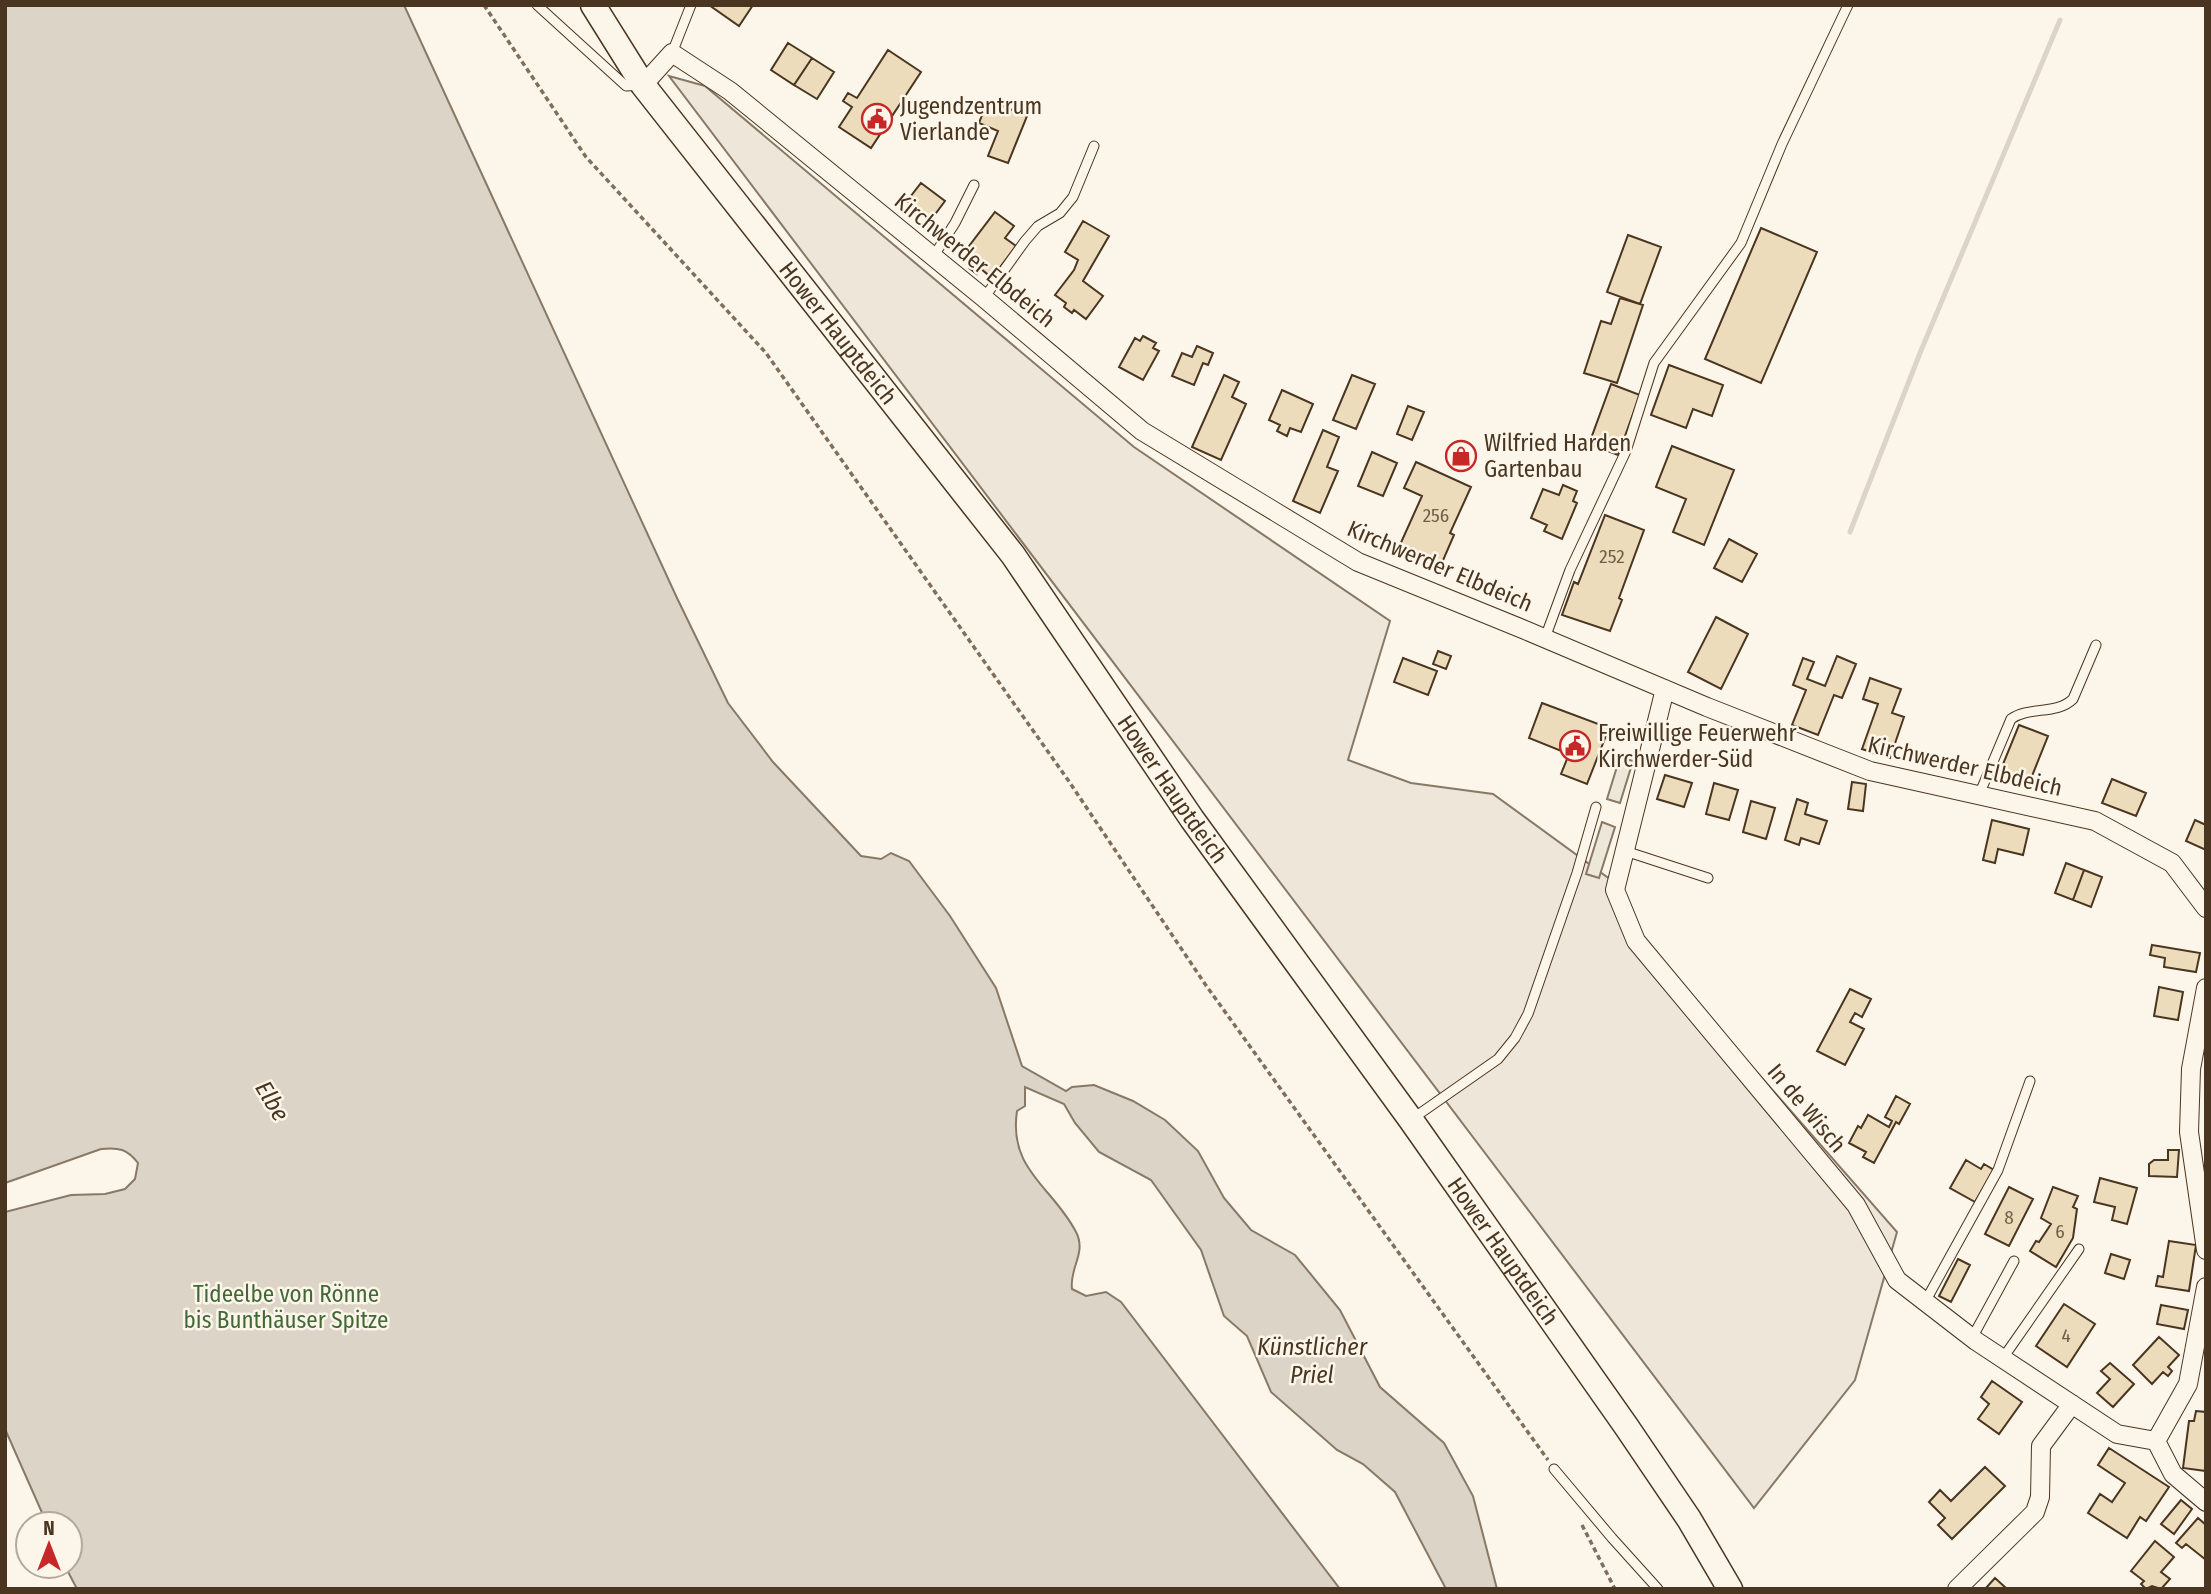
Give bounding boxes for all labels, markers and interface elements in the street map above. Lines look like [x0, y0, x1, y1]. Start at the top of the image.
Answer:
place label: Jugendzentrum Vierlande [900, 92, 1042, 146]
public building icon: Jugendzentrum Vierlande [860, 102, 894, 136]
street label: Kirchwerder Elbdeich [889, 187, 1061, 333]
street label: Hower Hauptdeich [773, 256, 903, 410]
place label: Wilfried Harden Gartenbau [1484, 429, 1631, 483]
shop icon: Wilfried Harden Gartenbau [1444, 439, 1478, 473]
house number: 256 [1423, 504, 1449, 527]
street label: Kirchwerder Elbdeich [1343, 514, 1537, 618]
house number: 252 [1599, 545, 1625, 568]
street label: Hower Hauptdeich [1112, 710, 1234, 869]
place label: Freiwillige Feuerwehr Kirchwerder-Süd [1598, 719, 1796, 773]
public building icon: Freiwillige Feuerwehr Kirchwerder-Süd [1558, 729, 1592, 763]
street label: Kirchwerder Elbdeich [1865, 730, 2065, 802]
street label: In de Wisch [1762, 1058, 1852, 1158]
water label: Elbe [249, 1076, 295, 1126]
street label: Hower Hauptdeich [1442, 1172, 1565, 1330]
house number: 8 [2004, 1206, 2014, 1229]
house number: 6 [2055, 1220, 2065, 1243]
park label: Tideelbe von Rönne bis Bunthäuser Spitze [184, 1280, 388, 1334]
house number: 4 [2061, 1324, 2071, 1347]
water label: Künstlicher Priel [1257, 1333, 1368, 1389]
north arrow [14, 1510, 84, 1580]
text: N [43, 1517, 55, 1540]

